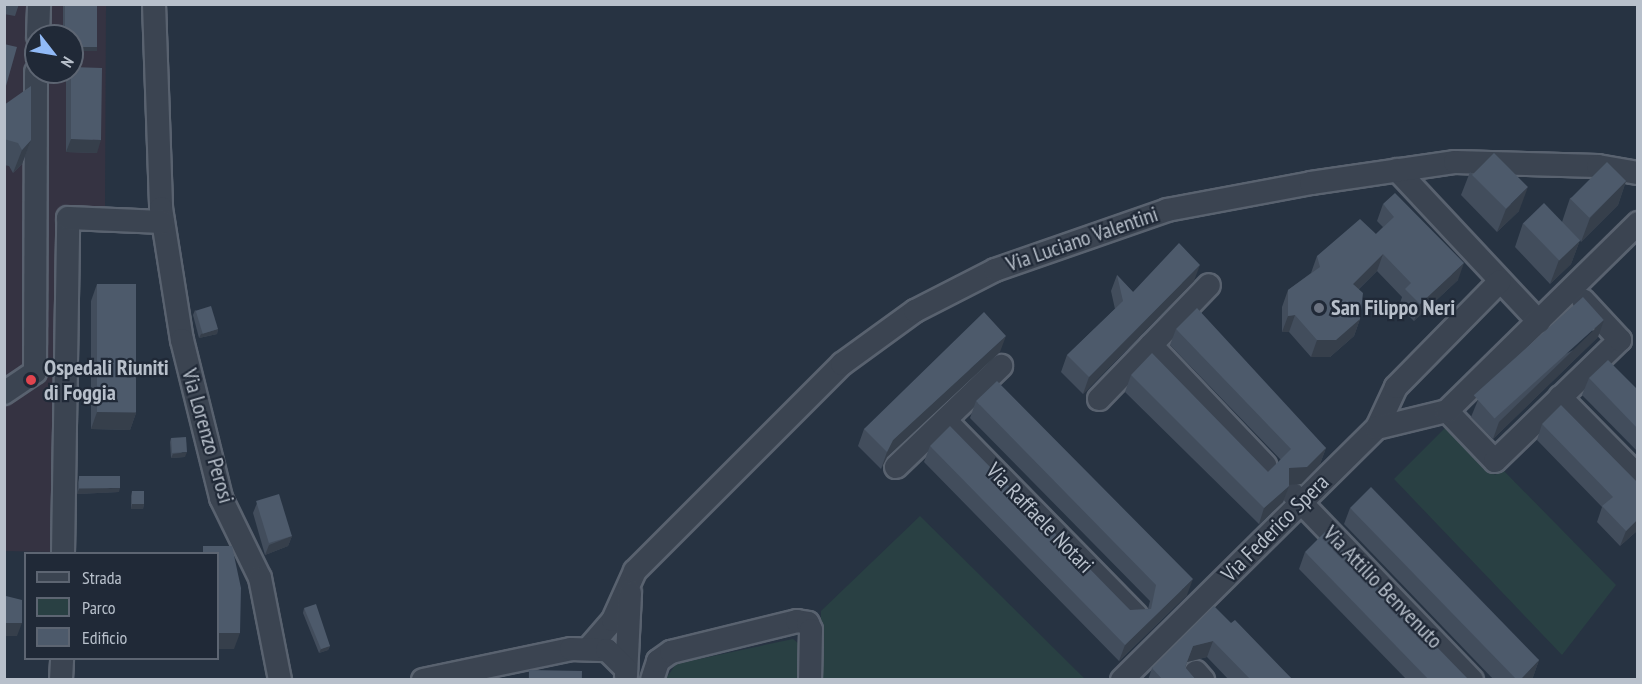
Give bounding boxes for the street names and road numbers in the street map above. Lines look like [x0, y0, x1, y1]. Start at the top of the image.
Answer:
street label: Via Luciano Valentini [1002, 201, 1162, 277]
street label: Via Lorenzo Perosi [176, 366, 240, 506]
street label: Via Raffaele Notari [981, 457, 1099, 579]
street label: Via Federico Spera [1216, 469, 1334, 587]
street label: Via Attilio Benvenuto [1318, 520, 1448, 654]

